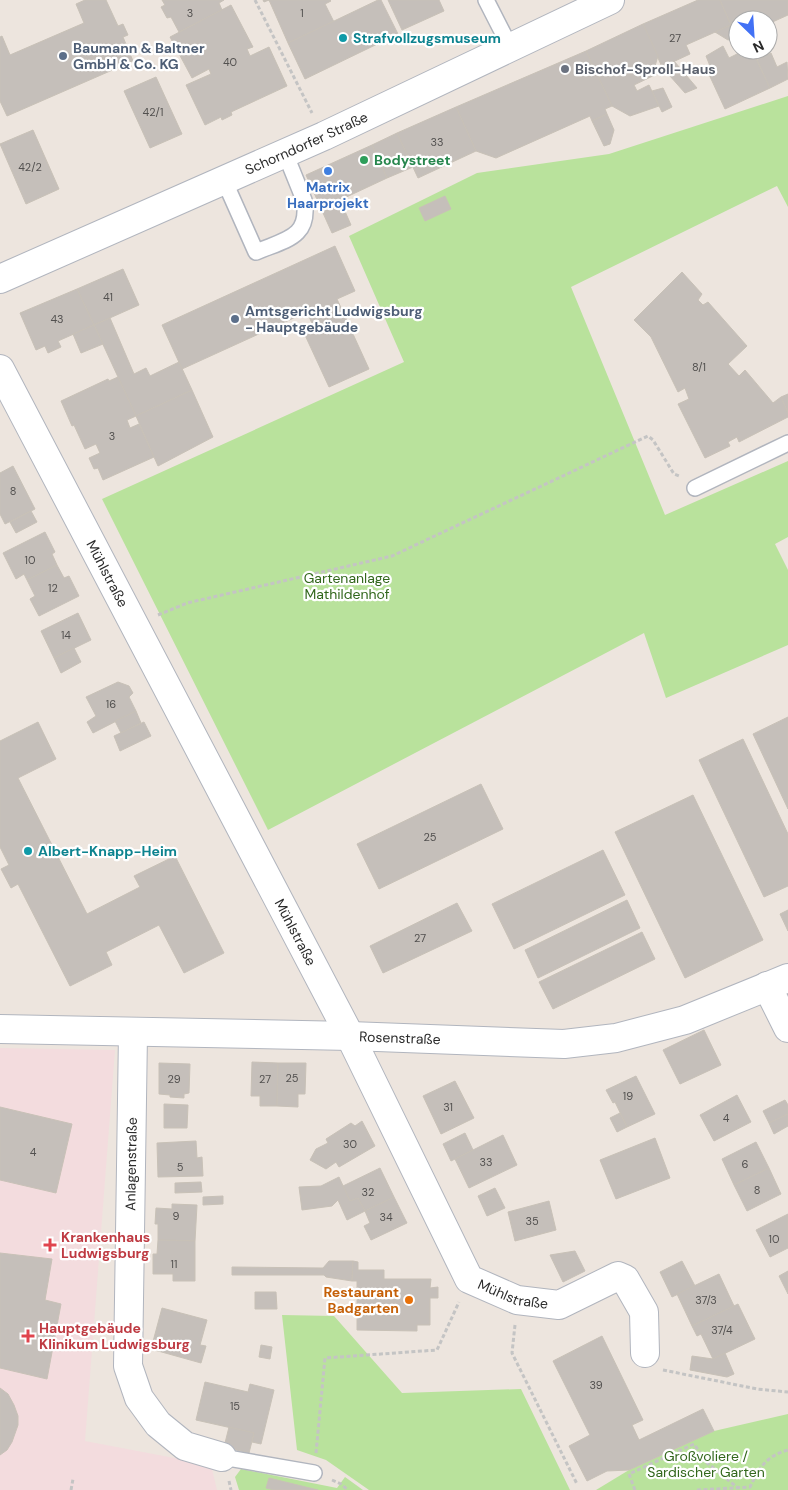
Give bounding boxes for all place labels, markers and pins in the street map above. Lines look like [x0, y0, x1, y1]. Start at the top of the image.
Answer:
place label: Strafvollzugsmuseum [353, 29, 501, 47]
marker: Strafvollzugsmuseum [337, 32, 349, 44]
place label: Baumann & Baltner GmbH & Co. KG [73, 39, 205, 73]
marker: Baumann & Baltner GmbH & Co. KG [57, 50, 69, 62]
place label: Bischof-Sproll-Haus [575, 60, 716, 78]
marker: Bischof-Sproll-Haus [559, 63, 571, 75]
place label: Bodystreet [374, 151, 451, 169]
marker: Bodystreet [358, 154, 370, 166]
marker: Matrix Haarprojekt [322, 165, 334, 177]
place label: Matrix Haarprojekt [287, 178, 369, 212]
place label: Amtsgericht Ludwigsburg - Hauptgebäude [245, 302, 423, 336]
marker: Amtsgericht Ludwigsburg - Hauptgebäude [229, 313, 241, 325]
place label: Albert-Knapp-Heim [38, 842, 177, 860]
marker: Albert-Knapp-Heim [22, 845, 34, 857]
place label: Krankenhaus Ludwigsburg [61, 1228, 150, 1262]
marker: Krankenhaus Ludwigsburg [43, 1238, 57, 1252]
place label: Restaurant Badgarten [323, 1283, 399, 1317]
marker: Restaurant Badgarten [403, 1294, 415, 1306]
place label: Hauptgebäude Klinikum Ludwigsburg [39, 1319, 190, 1353]
marker: Hauptgebäude Klinikum Ludwigsburg [21, 1329, 35, 1343]

